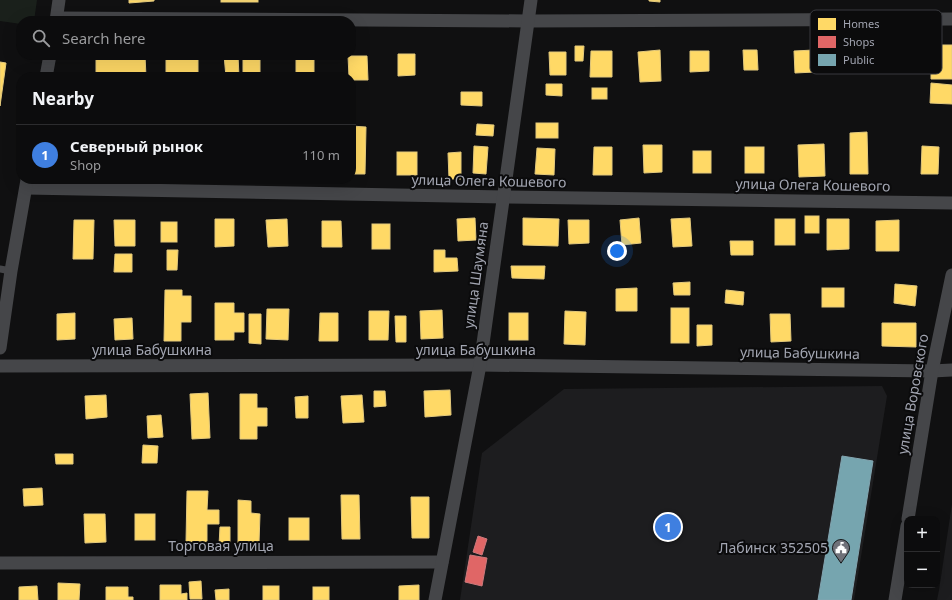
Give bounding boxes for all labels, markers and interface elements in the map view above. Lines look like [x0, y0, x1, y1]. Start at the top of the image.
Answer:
legend [810, 10, 942, 74]
search box [16, 16, 356, 60]
text: Homes [843, 16, 880, 31]
icon: search [30, 27, 52, 49]
text: Search here [62, 28, 145, 48]
text: Shops [843, 34, 875, 49]
text: Public [843, 52, 874, 67]
text: Nearby [32, 87, 94, 110]
text: Северный рынок [70, 136, 203, 156]
text: 1 [41, 146, 49, 164]
text: 110 m [302, 146, 340, 164]
text: Shop [70, 156, 101, 174]
street label: улица Олега Кошевого [411, 170, 567, 191]
street label: улица Олега Кошевого [735, 174, 891, 195]
street label: улица Шаумяна [459, 220, 492, 330]
your location [607, 241, 627, 261]
street label: улица Воровского [893, 332, 932, 456]
street label: улица Бабушкина [92, 340, 212, 359]
street label: улица Бабушкина [416, 340, 536, 359]
street label: улица Бабушкина [740, 342, 860, 363]
pin: 1 [655, 512, 681, 542]
map controls [904, 516, 940, 588]
button: + [904, 516, 940, 552]
street label: Торговая улица [168, 536, 274, 555]
place label: Лабинск 352505 [719, 538, 828, 557]
public building icon: Лабинск 352505 [831, 538, 851, 563]
button: − [904, 552, 940, 588]

